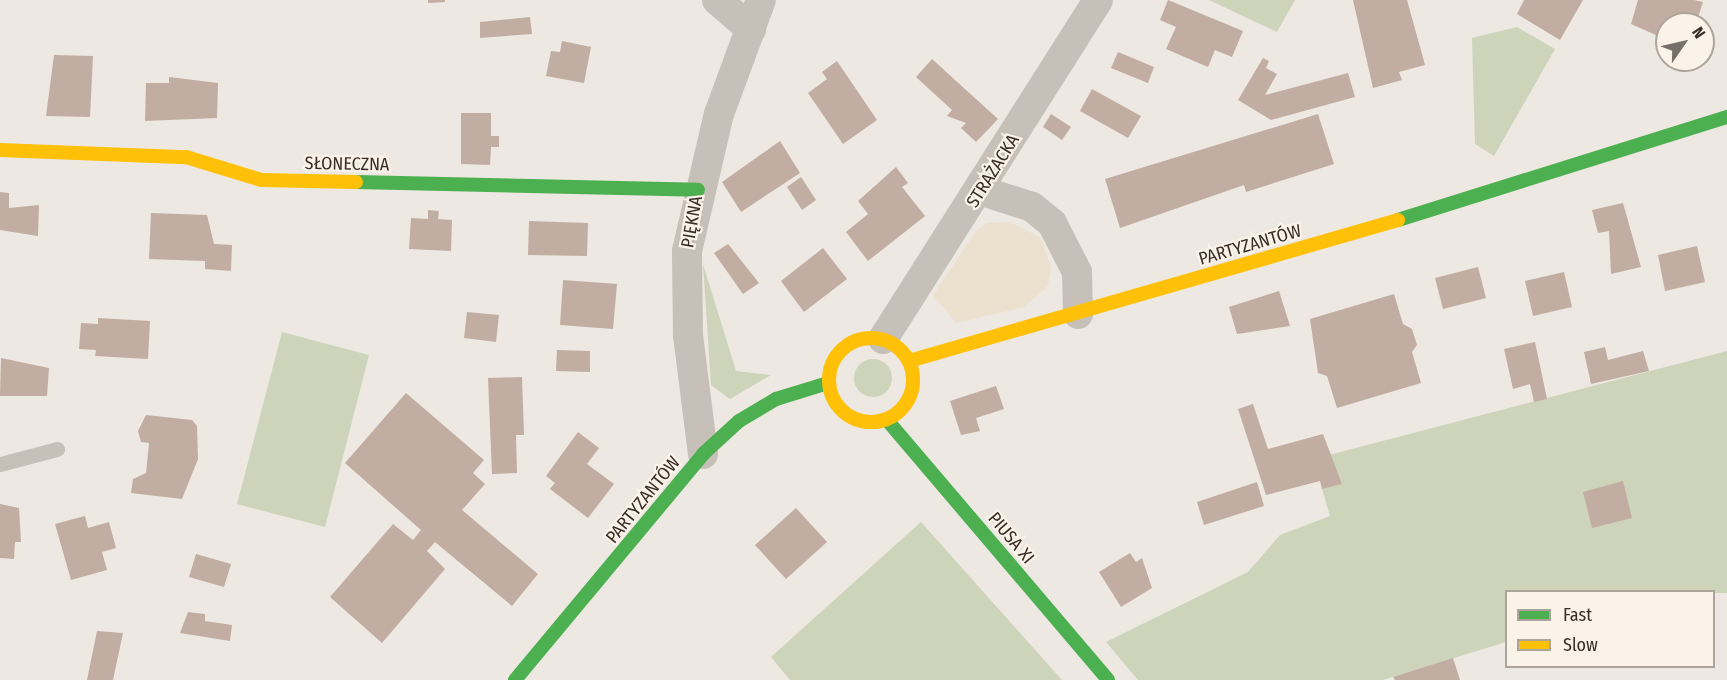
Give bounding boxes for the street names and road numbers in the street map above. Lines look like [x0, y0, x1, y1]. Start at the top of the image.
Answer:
street label: STRAŻACKA [962, 130, 1024, 212]
street label: SŁONECZNA [304, 152, 390, 176]
street label: PIĘKNA [677, 194, 707, 250]
street label: PARTYZANTÓW [1196, 220, 1304, 270]
street label: PARTYZANTÓW [601, 452, 685, 548]
street label: PIUSA XI [983, 508, 1039, 568]

